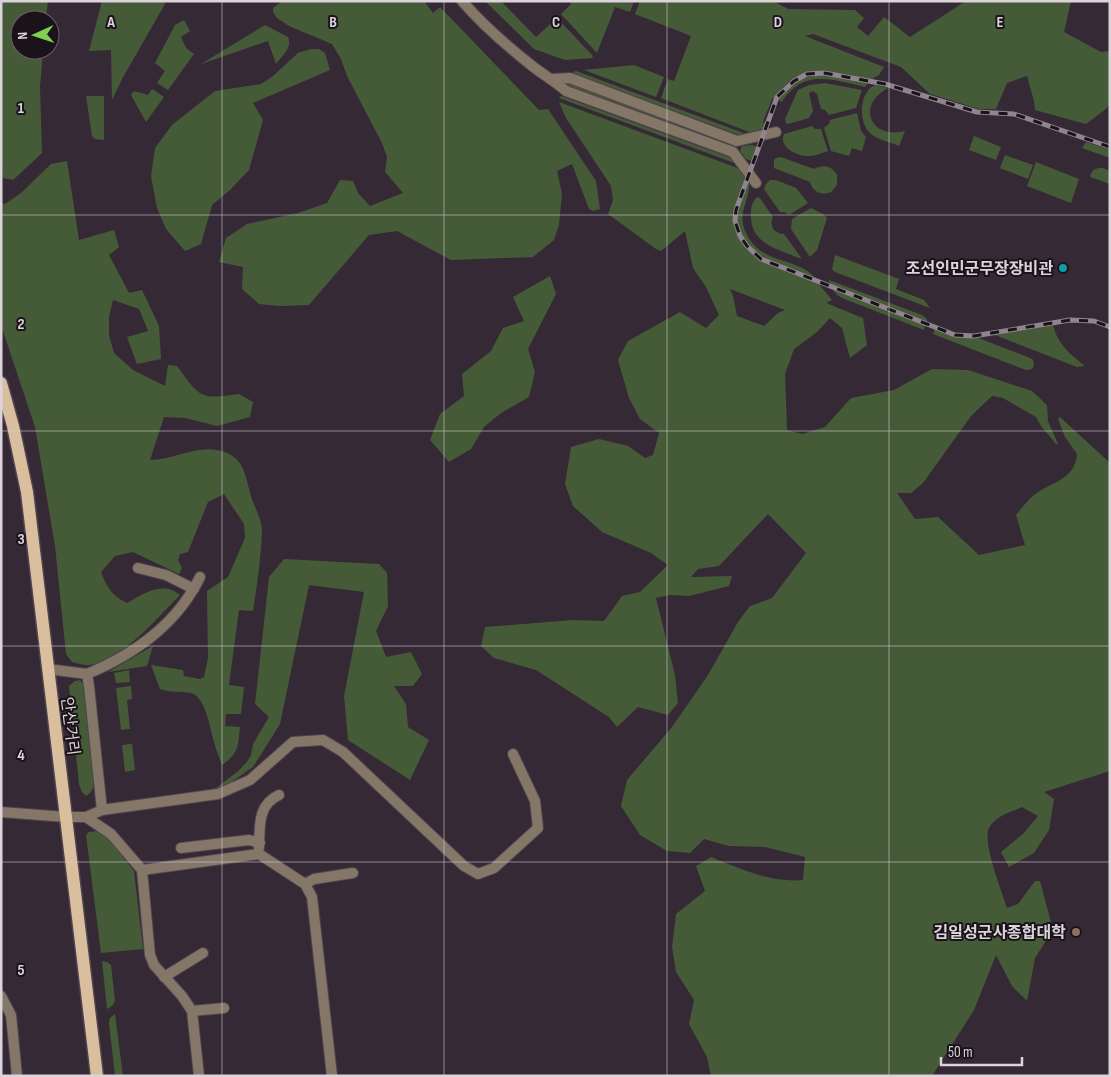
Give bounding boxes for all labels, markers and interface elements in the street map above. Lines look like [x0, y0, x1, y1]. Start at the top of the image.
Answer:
north arrow [10, 10, 60, 60]
text: A [106, 13, 115, 32]
text: B [329, 13, 337, 32]
text: C [552, 13, 560, 32]
text: D [774, 13, 782, 32]
text: E [997, 13, 1004, 32]
text: N [14, 31, 31, 40]
text: 1 [18, 99, 25, 118]
place label: 조선인민군무장장비관 [906, 260, 1053, 279]
marker: 조선인민군무장장비관 [1057, 262, 1069, 274]
text: 2 [17, 315, 25, 334]
text: 3 [17, 530, 25, 549]
street label: 안산거리 [56, 696, 83, 757]
text: 4 [17, 746, 25, 765]
place label: 김일성군사종합대학 [934, 923, 1066, 943]
marker: 김일성군사종합대학 [1070, 926, 1082, 938]
text: 5 [17, 961, 25, 980]
scale bar [941, 1034, 1022, 1066]
text: 50 m [948, 1043, 973, 1062]

